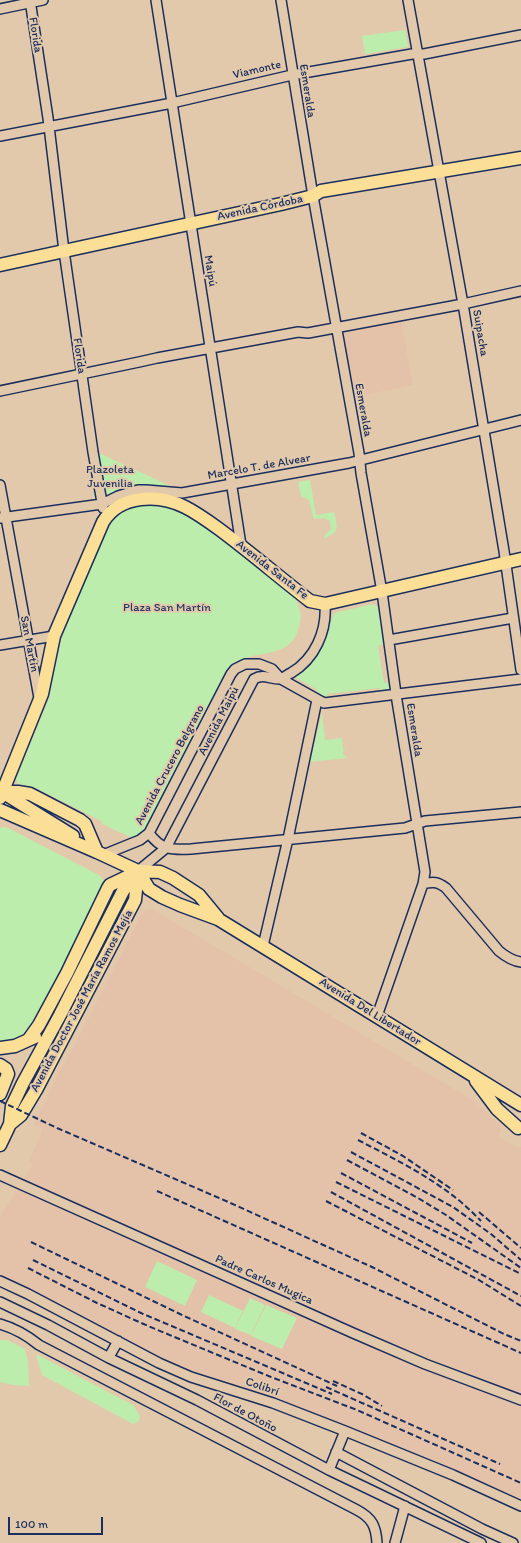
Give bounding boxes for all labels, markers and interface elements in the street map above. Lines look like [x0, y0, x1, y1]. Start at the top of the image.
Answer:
street label: Florida [25, 16, 45, 54]
street label: Viamonte [232, 57, 282, 83]
street label: Esmeralda [296, 63, 318, 119]
street label: Avenida Córdoba [216, 192, 304, 224]
street label: Maipú [200, 254, 220, 288]
street label: Suipacha [469, 309, 491, 357]
street label: Florida [69, 337, 89, 375]
street label: Esmeralda [351, 382, 375, 438]
street label: Marcelo T. de Alvear [206, 451, 312, 483]
park label: Plazoleta Juvenilia [86, 463, 134, 491]
street label: Avenida Santa Fe [233, 537, 311, 603]
park label: Plaza San Martín [123, 601, 211, 615]
street label: San Martín [16, 615, 42, 673]
street label: Avenida Maipú [195, 684, 243, 758]
street label: Avenida Crucero Belgrano [132, 702, 208, 828]
street label: Esmeralda [403, 702, 425, 758]
street label: Avenida Doctor José María Ramos Mejía [28, 908, 136, 1094]
street label: Avenida Del Libertador [317, 975, 423, 1049]
street label: Padre Carlos Mugica [213, 1252, 315, 1308]
street label: Colibrí [243, 1375, 281, 1399]
street label: Flor de Otoño [211, 1390, 279, 1436]
scale bar [10, 1509, 105, 1535]
text: 100 m [15, 1517, 48, 1531]

